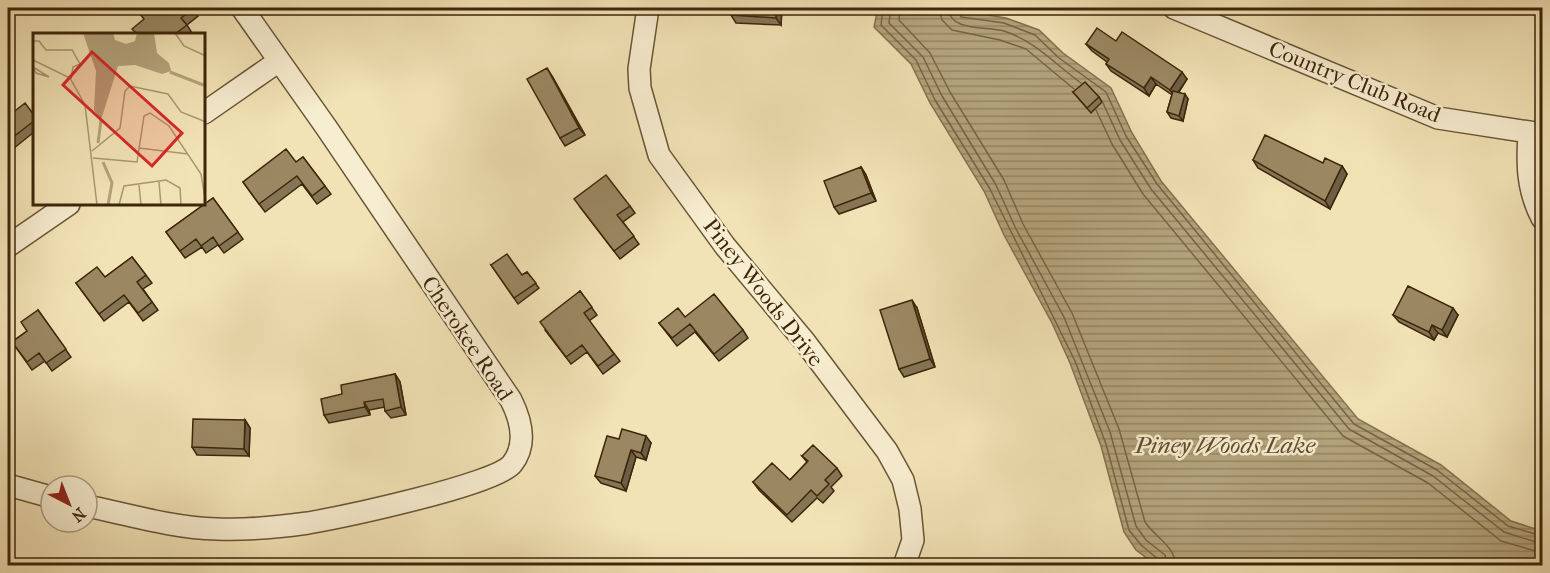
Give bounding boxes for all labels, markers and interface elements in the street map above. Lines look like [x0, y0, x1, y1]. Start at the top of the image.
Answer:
inset map [33, 33, 206, 206]
street label: Country Club Road [1265, 36, 1445, 129]
street label: Piney Woods Drive [697, 214, 829, 372]
street label: Cherokee Road [416, 271, 519, 407]
water label: Piney Woods Lake [1134, 431, 1317, 459]
north arrow [39, 474, 99, 534]
text: N [67, 504, 90, 526]

